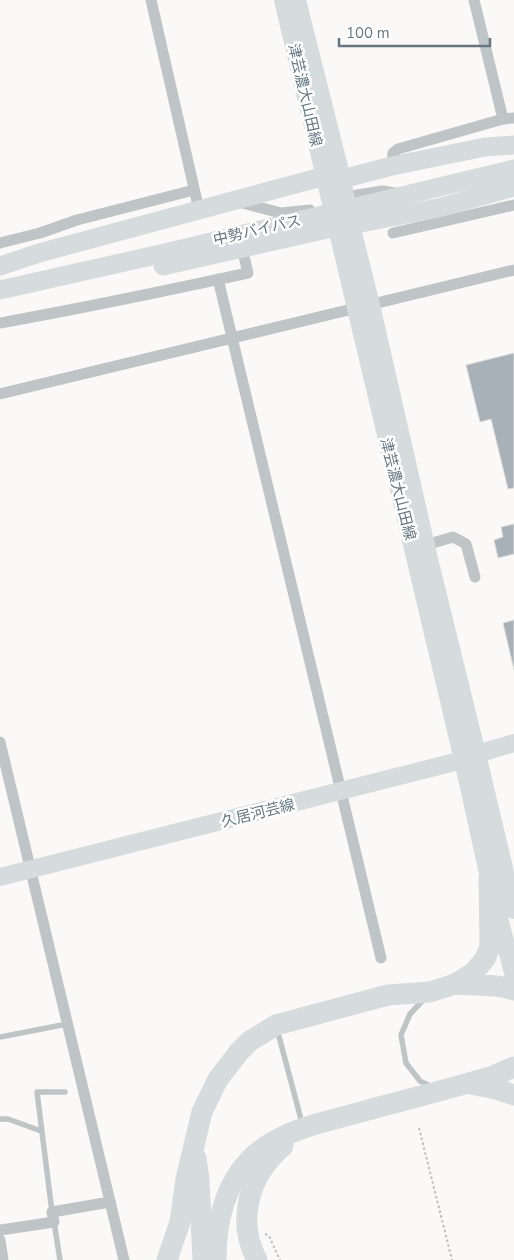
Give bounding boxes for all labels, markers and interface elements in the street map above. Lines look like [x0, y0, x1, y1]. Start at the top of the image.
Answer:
scale bar [339, 15, 490, 47]
text: 100 m [346, 23, 390, 43]
street label: 津芸濃大山田線 [283, 42, 327, 148]
street label: 中勢バイパス [211, 210, 303, 250]
street label: 津芸濃大山田線 [376, 436, 420, 542]
street label: 久居河芸線 [219, 794, 297, 832]

